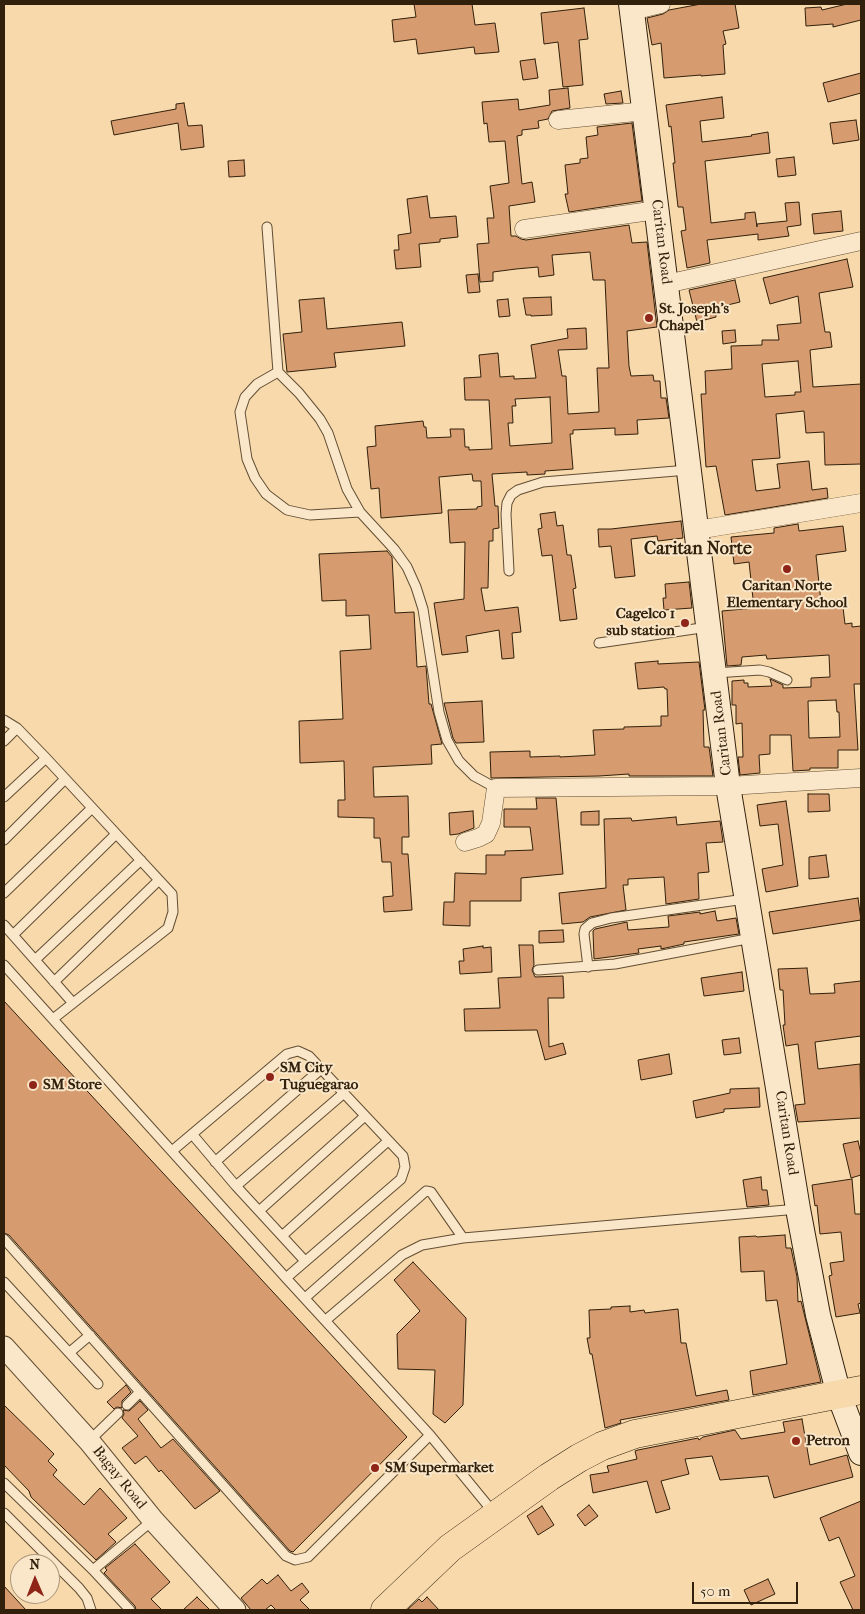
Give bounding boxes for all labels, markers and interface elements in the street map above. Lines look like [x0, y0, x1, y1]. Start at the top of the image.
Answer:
street label: Caritan Road [647, 199, 675, 285]
place label: St. Joseph's Chapel [659, 300, 729, 335]
marker: St. Joseph's Chapel [643, 312, 655, 324]
district label: Caritan Norte [644, 539, 752, 561]
marker: Caritan Norte Elementary School [781, 563, 793, 575]
place label: Caritan Norte Elementary School [727, 577, 847, 612]
place label: Cagelco 1 sub station [606, 605, 675, 640]
marker: Cagelco 1 sub station [679, 617, 691, 629]
street label: Caritan Road [708, 690, 736, 776]
place label: SM City Tuguegarao [280, 1059, 358, 1094]
marker: SM City Tuguegarao [264, 1071, 276, 1083]
place label: SM Store [43, 1076, 102, 1094]
marker: SM Store [27, 1079, 39, 1091]
street label: Caritan Road [770, 1089, 802, 1177]
place label: Petron [806, 1432, 850, 1450]
marker: Petron [790, 1435, 802, 1447]
street label: Bagay Road [88, 1443, 150, 1513]
place label: SM Supermarket [385, 1459, 494, 1477]
marker: SM Supermarket [369, 1462, 381, 1474]
north arrow [10, 1554, 60, 1604]
text: N [29, 1556, 40, 1573]
scale bar [695, 1572, 801, 1604]
text: 50 m [700, 1582, 730, 1600]

